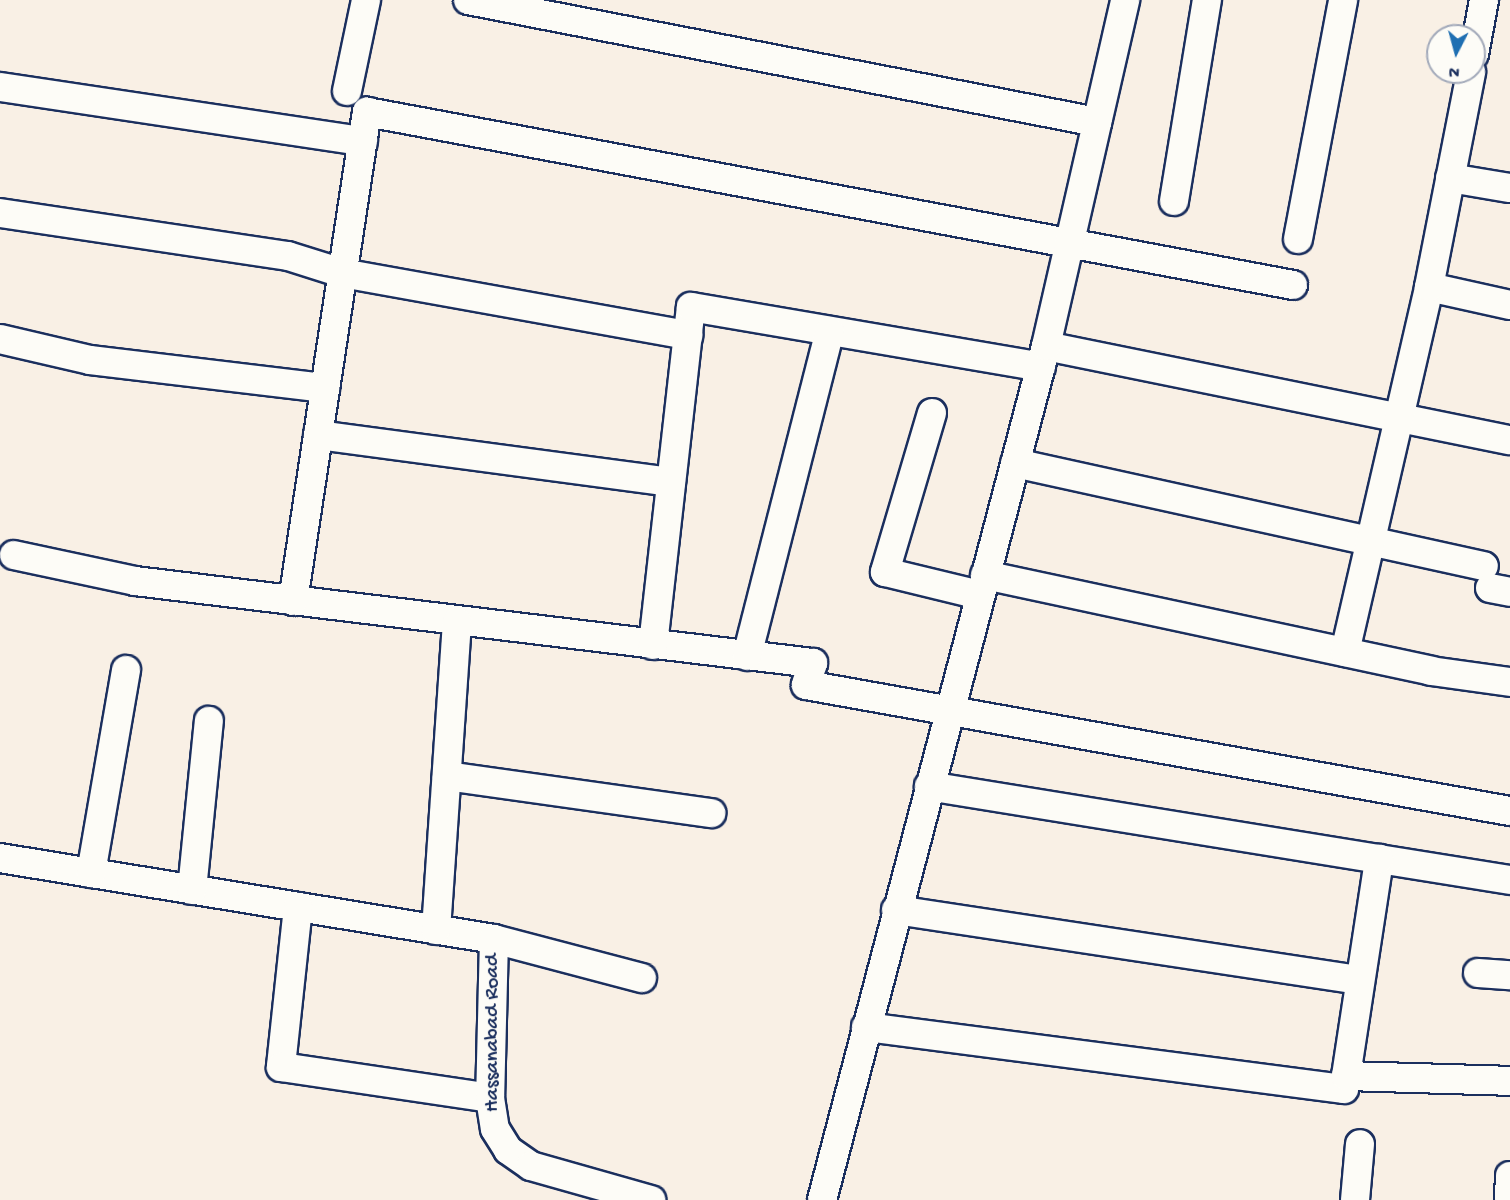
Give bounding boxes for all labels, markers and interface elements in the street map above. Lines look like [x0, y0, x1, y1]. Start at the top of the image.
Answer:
north arrow [1426, 24, 1486, 84]
text: N [1448, 60, 1460, 80]
street label: Hassanabad Road [481, 954, 507, 1112]

